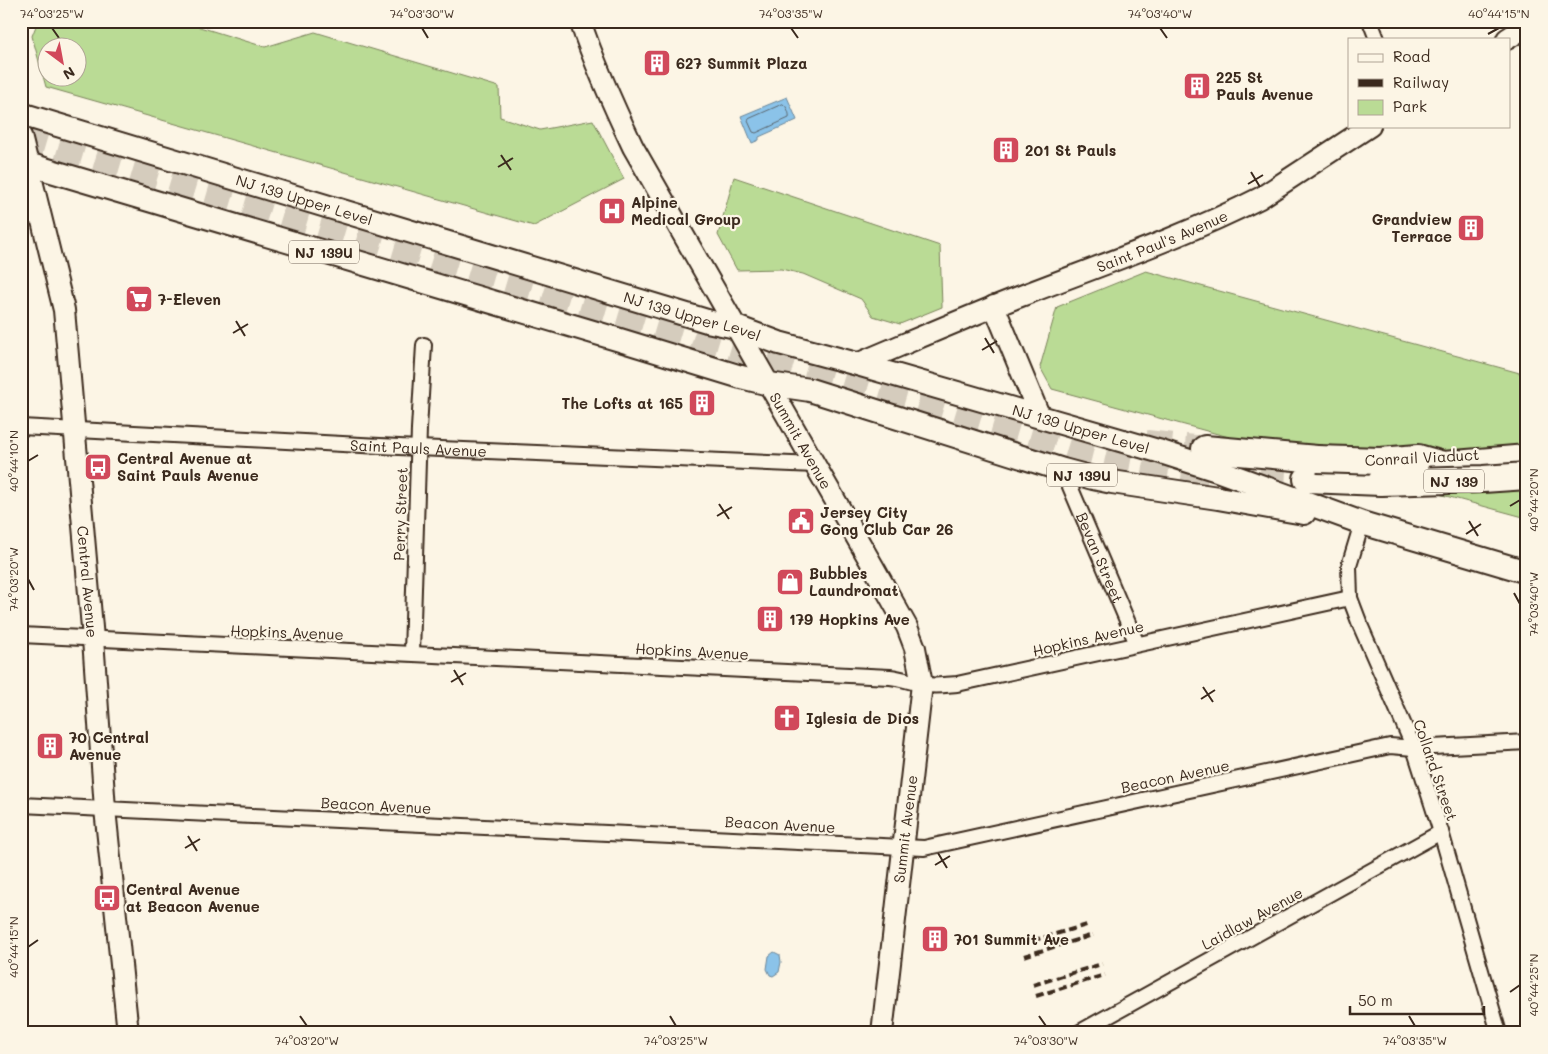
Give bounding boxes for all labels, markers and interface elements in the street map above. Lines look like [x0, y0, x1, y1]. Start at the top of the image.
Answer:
text: 74°03'25"W [20, 5, 84, 21]
text: 74°03'30"W [390, 5, 454, 21]
text: 74°03'35"W [759, 5, 823, 21]
text: 74°03'40"W [1128, 5, 1192, 21]
text: 40°44'15"N [1468, 5, 1530, 21]
north arrow [38, 38, 88, 88]
legend [1348, 38, 1510, 128]
text: Road [1393, 46, 1430, 66]
building icon: 627 Summit Plaza [642, 48, 672, 78]
place label: 627 Summit Plaza [676, 53, 807, 73]
text: N [60, 63, 79, 84]
place label: 225 St Pauls Avenue [1216, 67, 1313, 104]
building icon: 225 St Pauls Avenue [1182, 71, 1212, 101]
text: Railway [1393, 72, 1449, 92]
text: Park [1393, 96, 1427, 116]
building icon: 201 St Pauls [991, 135, 1021, 165]
place label: 201 St Pauls [1025, 140, 1116, 160]
street label: NJ 139 Upper Level [234, 169, 375, 230]
place label: Alpine Medical Group [631, 192, 741, 229]
hospital icon: Alpine Medical Group [597, 196, 627, 226]
street label: Saint Paul's Avenue [1094, 205, 1231, 276]
place label: Grandview Terrace [1372, 209, 1452, 246]
building icon: Grandview Terrace [1456, 213, 1486, 243]
road number: NJ 139U [289, 240, 359, 264]
supermarket icon: 7-Eleven [124, 284, 154, 314]
street label: NJ 139 Upper Level [621, 286, 764, 345]
place label: 7-Eleven [158, 289, 221, 309]
building icon: The Lofts at 165 [687, 388, 717, 418]
street label: Summit Avenue [765, 388, 837, 493]
place label: The Lofts at 165 [561, 393, 683, 413]
street label: NJ 139 Upper Level [1010, 399, 1152, 458]
text: 40°44'10"N [5, 430, 21, 492]
street label: Saint Pauls Avenue [350, 434, 487, 461]
street label: Conrail Viaduct [1364, 444, 1480, 470]
place label: Central Avenue at Saint Pauls Avenue [117, 448, 259, 485]
bus stop icon: Central Avenue at Saint Pauls Avenue [83, 452, 113, 482]
road number: NJ 139U [1047, 464, 1117, 486]
street label: Perry Street [388, 467, 412, 561]
text: 40°44'20"N [1525, 469, 1541, 532]
road number: NJ 139 [1424, 470, 1484, 492]
place label: Jersey City Gong Club Car 26 [820, 502, 953, 539]
public building icon: Jersey City Gong Club Car 26 [786, 506, 816, 536]
street label: Bevan Street [1072, 509, 1128, 606]
street label: Central Avenue [73, 525, 103, 639]
text: 74°03'20"W [5, 547, 21, 611]
place label: Bubbles Laundromat [809, 563, 899, 600]
shop icon: Bubbles Laundromat [775, 567, 805, 597]
text: 74°03'40"W [1525, 572, 1541, 636]
building icon: 179 Hopkins Ave [755, 604, 785, 634]
place label: 179 Hopkins Ave [789, 609, 910, 629]
street label: Hopkins Avenue [1030, 615, 1146, 661]
street label: Hopkins Avenue [230, 620, 344, 644]
street label: Hopkins Avenue [635, 638, 749, 664]
church icon: Iglesia de Dios [772, 703, 802, 733]
place label: Iglesia de Dios [806, 708, 919, 728]
street label: Collard Street [1409, 717, 1463, 823]
place label: 70 Central Avenue [69, 727, 149, 764]
building icon: 70 Central Avenue [35, 731, 65, 761]
street label: Beacon Avenue [1119, 755, 1231, 797]
street label: Summit Avenue [888, 774, 922, 884]
street label: Beacon Avenue [320, 792, 432, 818]
street label: Beacon Avenue [724, 811, 836, 837]
place label: Central Avenue at Beacon Avenue [126, 879, 260, 916]
street label: Laidlaw Avenue [1198, 882, 1306, 954]
bus stop icon: Central Avenue at Beacon Avenue [92, 883, 122, 913]
text: 40°44'15"N [5, 916, 21, 978]
building icon: 701 Summit Ave [920, 924, 950, 954]
place label: 701 Summit Ave [954, 929, 1069, 949]
text: 40°44'25"N [1525, 954, 1541, 1016]
scale bar [1350, 984, 1484, 1016]
text: 50 m [1358, 990, 1393, 1010]
text: 74°03'20"W [275, 1032, 339, 1048]
text: 74°03'25"W [644, 1032, 708, 1048]
text: 74°03'30"W [1014, 1032, 1078, 1048]
text: 74°03'35"W [1383, 1032, 1447, 1048]

